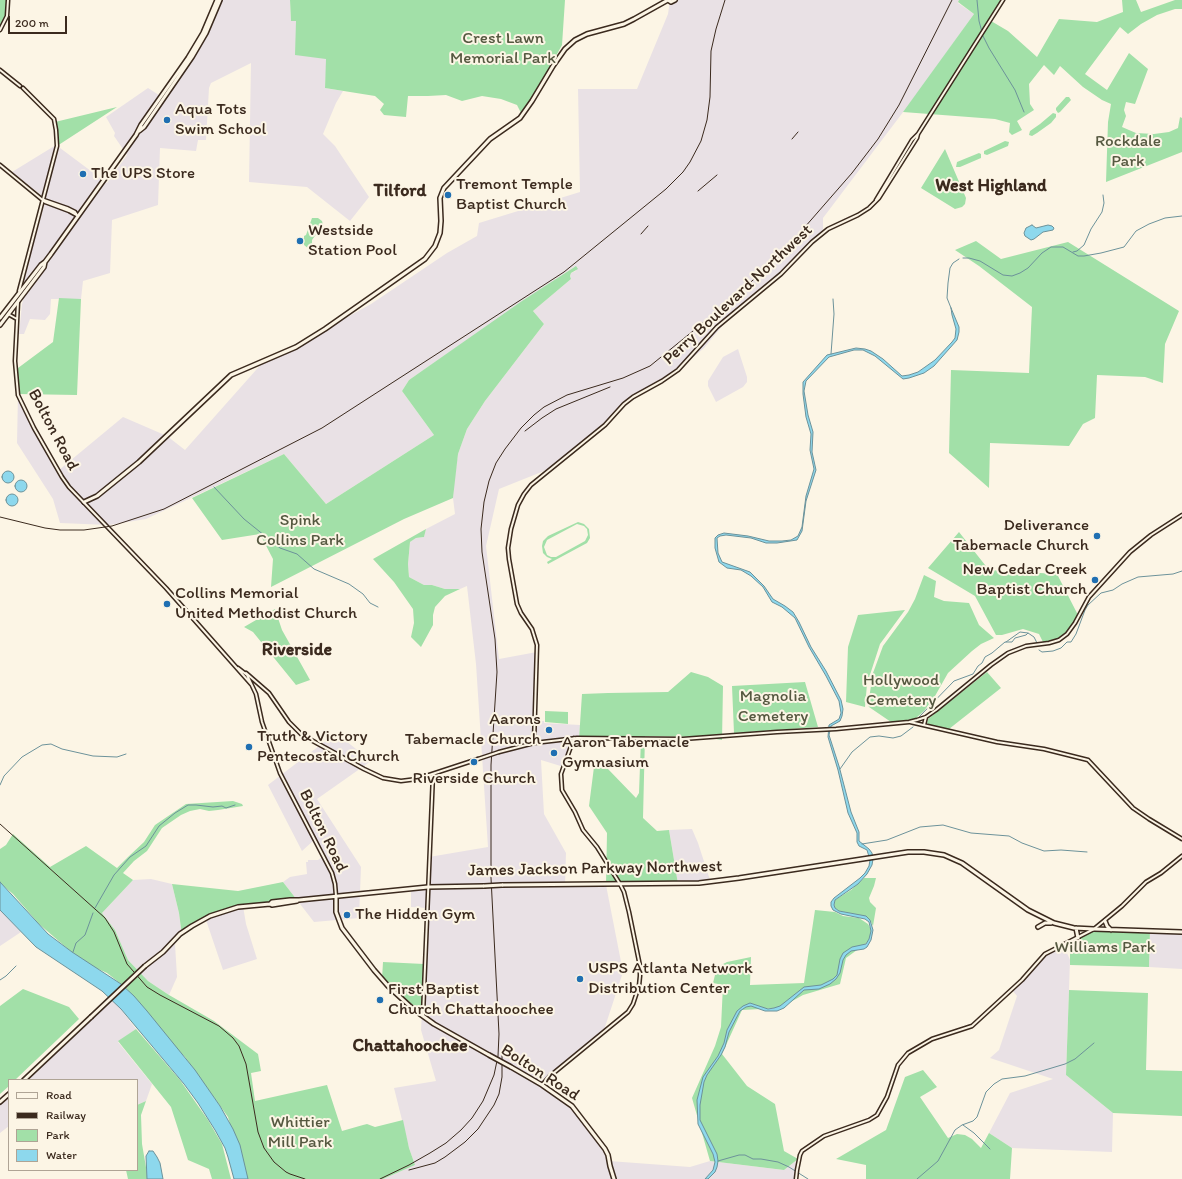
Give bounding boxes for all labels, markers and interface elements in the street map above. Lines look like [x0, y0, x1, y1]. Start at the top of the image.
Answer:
scale bar [10, 8, 69, 34]
text: 200 m [15, 16, 49, 30]
park label: Crest Lawn Memorial Park [450, 29, 556, 69]
place label: Aqua Tots Swim School [175, 100, 266, 140]
marker: Aqua Tots Swim School [162, 115, 172, 125]
park label: Rockdale Park [1095, 132, 1161, 172]
place label: The UPS Store [91, 164, 195, 184]
marker: The UPS Store [78, 169, 88, 179]
place label: Tremont Temple Baptist Church [456, 175, 573, 215]
district label: West Highland [935, 175, 1047, 197]
district label: Tilford [374, 180, 426, 202]
marker: Tremont Temple Baptist Church [443, 190, 453, 200]
street label: Perry Boulevard Northwest [659, 220, 817, 370]
place label: Westside Station Pool [308, 221, 397, 261]
marker: Westside Station Pool [295, 236, 305, 246]
street label: Bolton Road [23, 386, 83, 474]
park label: Spink Collins Park [256, 511, 344, 551]
place label: Deliverance Tabernacle Church [953, 516, 1089, 556]
marker: Deliverance Tabernacle Church [1092, 531, 1102, 541]
place label: New Cedar Creek Baptist Church [963, 560, 1087, 600]
marker: New Cedar Creek Baptist Church [1090, 575, 1100, 585]
place label: Collins Memorial United Methodist Church [175, 584, 357, 624]
marker: Collins Memorial United Methodist Church [162, 599, 172, 609]
district label: Riverside [262, 639, 332, 661]
park label: Hollywood Cemetery [863, 671, 939, 711]
park label: Magnolia Cemetery [738, 687, 808, 727]
place label: Aarons Tabernacle Church [405, 710, 541, 750]
marker: Aarons Tabernacle Church [544, 725, 554, 735]
place label: Truth & Victory Pentecostal Church [257, 727, 399, 767]
place label: Aaron Tabernacle Gymnasium [562, 733, 689, 773]
marker: Truth & Victory Pentecostal Church [244, 742, 254, 752]
marker: Aaron Tabernacle Gymnasium [549, 748, 559, 758]
marker: Riverside Church [469, 757, 479, 767]
place label: Riverside Church [412, 769, 536, 789]
street label: Bolton Road [294, 786, 352, 876]
street label: James Jackson Parkway Northwest [467, 857, 723, 881]
place label: The Hidden Gym [355, 905, 475, 925]
marker: The Hidden Gym [342, 910, 352, 920]
park label: Williams Park [1055, 938, 1155, 958]
place label: USPS Atlanta Network Distribution Center [588, 959, 753, 999]
marker: USPS Atlanta Network Distribution Center [575, 974, 585, 984]
place label: First Baptist Church Chattahoochee [388, 980, 554, 1020]
marker: First Baptist Church Chattahoochee [375, 995, 385, 1005]
district label: Chattahoochee [352, 1035, 468, 1057]
street label: Bolton Road [497, 1040, 583, 1106]
legend [8, 1079, 138, 1171]
text: Road [46, 1088, 72, 1102]
text: Railway [46, 1108, 86, 1122]
park label: Whittier Mill Park [268, 1113, 332, 1153]
text: Park [46, 1128, 70, 1142]
text: Water [46, 1148, 77, 1162]

